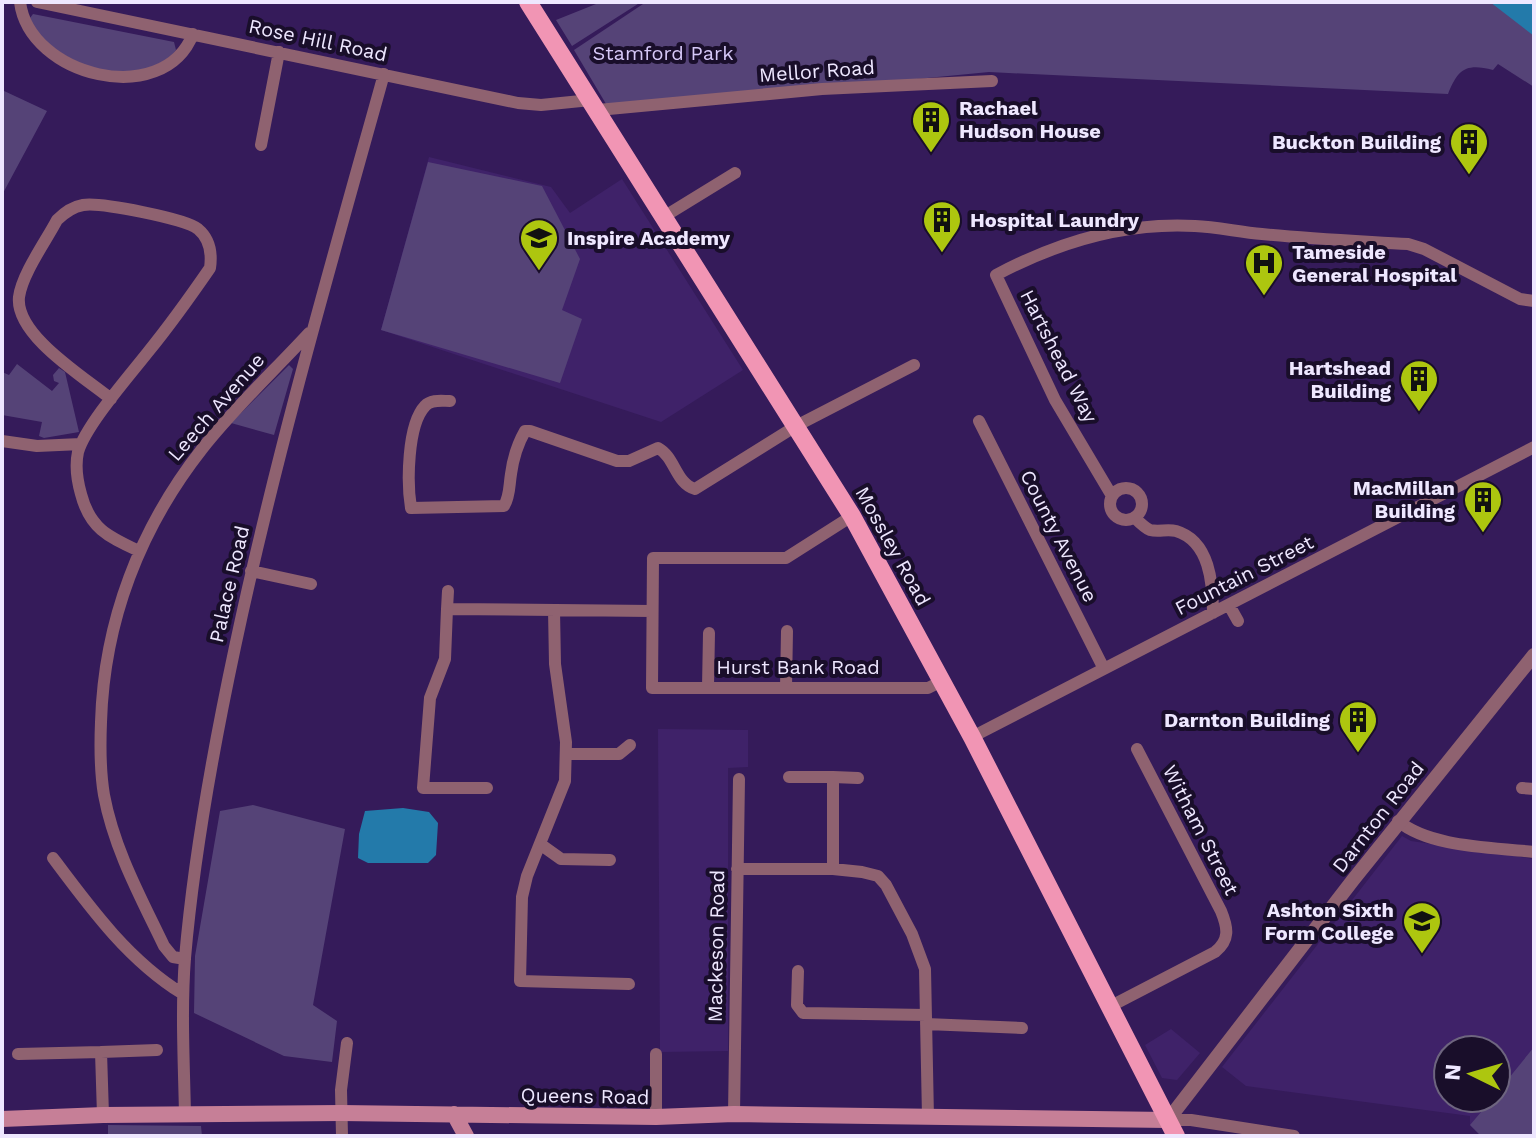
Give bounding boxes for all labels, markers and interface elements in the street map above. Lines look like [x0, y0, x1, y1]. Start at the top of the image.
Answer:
street label: Rose Hill Road [247, 14, 389, 66]
park label: Stamford Park [592, 41, 734, 65]
street label: Mellor Road [758, 55, 876, 87]
place label: Rachael Hudson House [959, 96, 1101, 143]
building icon: Rachael Hudson House [910, 99, 952, 154]
building icon: Buckton Building [1448, 121, 1490, 176]
place label: Buckton Building [1272, 130, 1442, 154]
building icon: Hospital Laundry [921, 199, 963, 254]
place label: Hospital Laundry [970, 208, 1140, 232]
school or university icon: Inspire Academy [518, 217, 560, 272]
place label: Inspire Academy [567, 226, 731, 250]
place label: Tameside General Hospital [1292, 240, 1457, 287]
hospital icon: Tameside General Hospital [1243, 242, 1285, 297]
street label: Hartshead Way [1015, 286, 1103, 427]
street label: Leech Avenue [163, 348, 269, 466]
place label: Hartshead Building [1289, 356, 1392, 403]
building icon: Hartshead Building [1398, 358, 1440, 413]
street label: County Avenue [1015, 466, 1103, 606]
place label: MacMillan Building [1353, 476, 1456, 523]
building icon: MacMillan Building [1462, 479, 1504, 534]
street label: Mossley Road [850, 482, 936, 610]
street label: Palace Road [204, 523, 254, 645]
street label: Fountain Street [1171, 530, 1318, 620]
street label: Hurst Bank Road [716, 655, 880, 679]
building icon: Darnton Building [1337, 699, 1379, 754]
place label: Darnton Building [1164, 708, 1331, 732]
street label: Darnton Road [1327, 757, 1429, 877]
street label: Witham Street [1158, 761, 1244, 900]
street label: Mackeson Road [703, 870, 729, 1022]
place label: Ashton Sixth Form College [1265, 898, 1394, 945]
school or university icon: Ashton Sixth Form College [1401, 900, 1443, 955]
north arrow [1432, 1034, 1512, 1114]
text: N [1439, 1063, 1466, 1082]
street label: Queens Road [520, 1083, 650, 1109]

